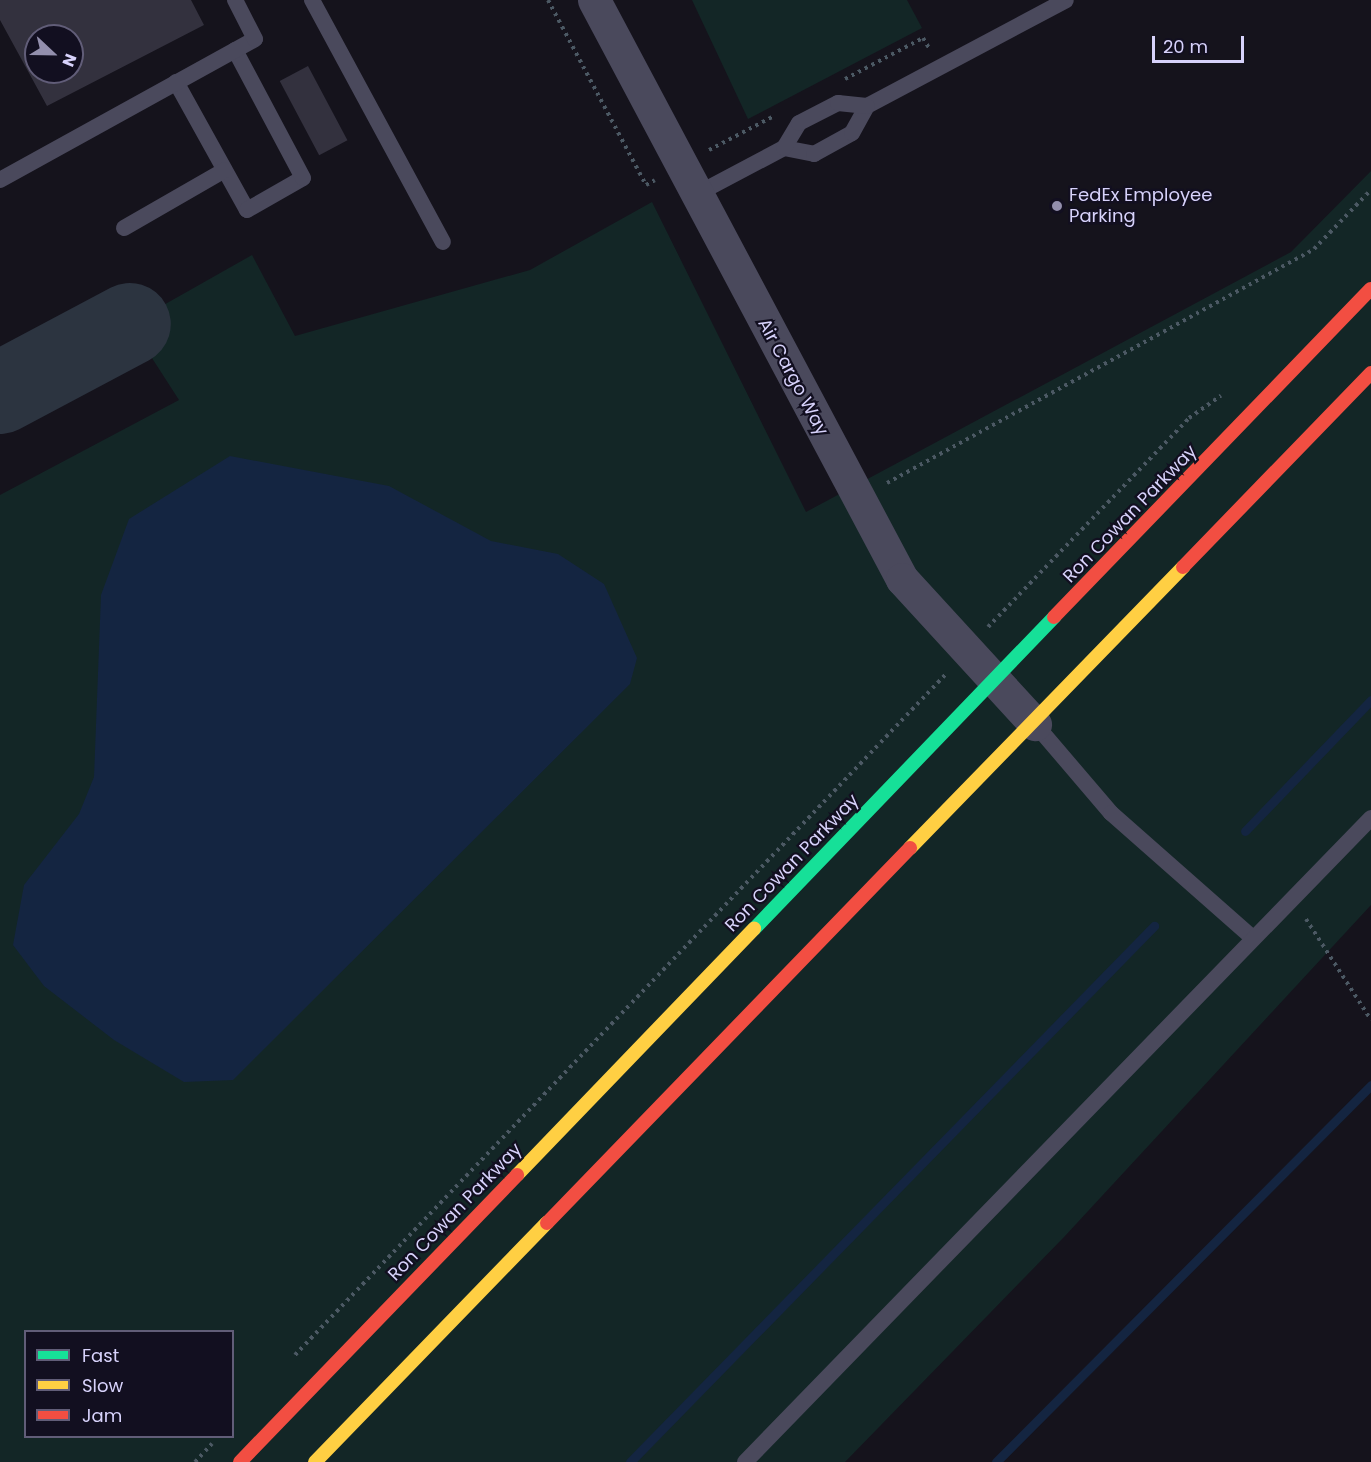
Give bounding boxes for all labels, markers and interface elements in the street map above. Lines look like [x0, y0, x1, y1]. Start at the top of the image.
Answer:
north arrow [24, 24, 84, 84]
scale bar [1155, 24, 1246, 62]
text: 20 m [1163, 34, 1208, 59]
text: N [56, 50, 82, 70]
place label: FedEx Employee Parking [1069, 185, 1212, 228]
marker: FedEx Employee Parking [1050, 199, 1064, 213]
street label: Air Cargo Way [753, 315, 833, 439]
street label: Ron Cowan Parkway [1059, 441, 1201, 587]
street label: Ron Cowan Parkway [721, 790, 863, 936]
street label: Ron Cowan Parkway [384, 1139, 526, 1285]
legend [24, 1330, 234, 1438]
text: Fast [82, 1343, 119, 1368]
text: Slow [82, 1373, 123, 1398]
text: Jam [82, 1403, 122, 1428]

